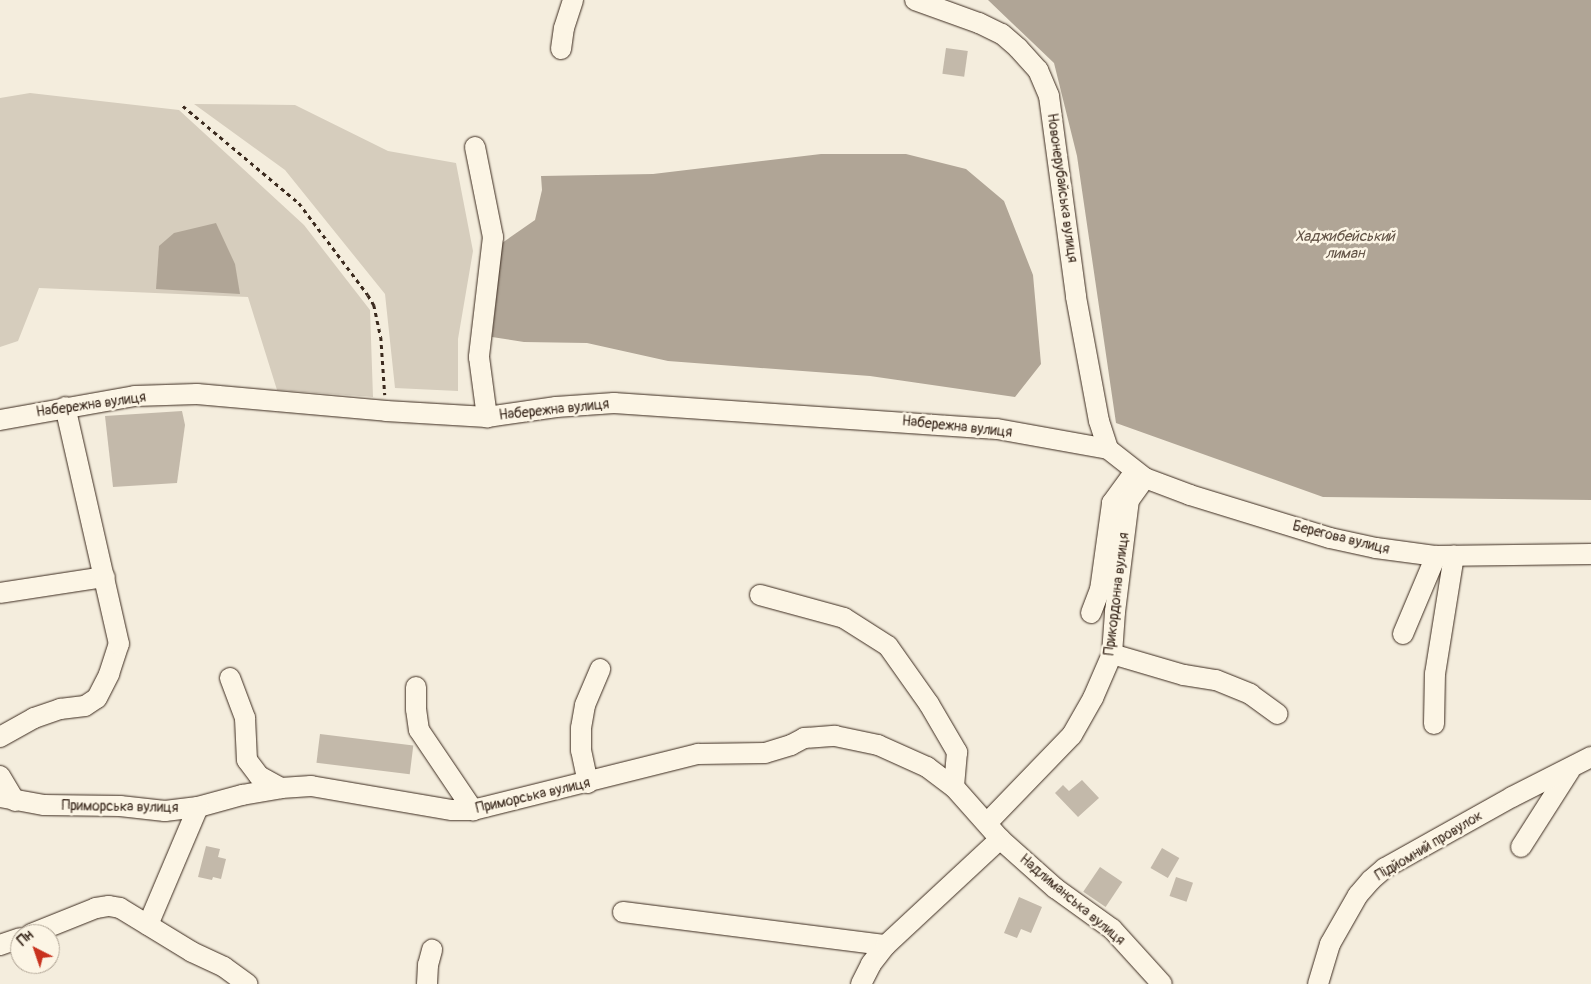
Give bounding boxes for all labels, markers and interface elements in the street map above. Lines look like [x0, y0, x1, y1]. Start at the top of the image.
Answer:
street label: Новонерубайська вулиця [1043, 112, 1081, 264]
water label: Хаджибейський лиман [1295, 227, 1395, 262]
street label: Набережна вулиця [35, 389, 147, 421]
street label: Набережна вулиця [498, 396, 610, 424]
street label: Набережна вулиця [901, 413, 1013, 441]
street label: Берегова вулиця [1291, 518, 1391, 558]
street label: Прикордонна вулиця [1101, 532, 1133, 656]
street label: Приморська вулиця [474, 775, 592, 817]
street label: Приморська вулиця [61, 798, 179, 816]
street label: Підйомний провулок [1372, 807, 1486, 885]
street label: Надлиманська вулиця [1016, 851, 1128, 949]
north arrow [10, 924, 60, 974]
text: Пн [14, 927, 37, 950]

